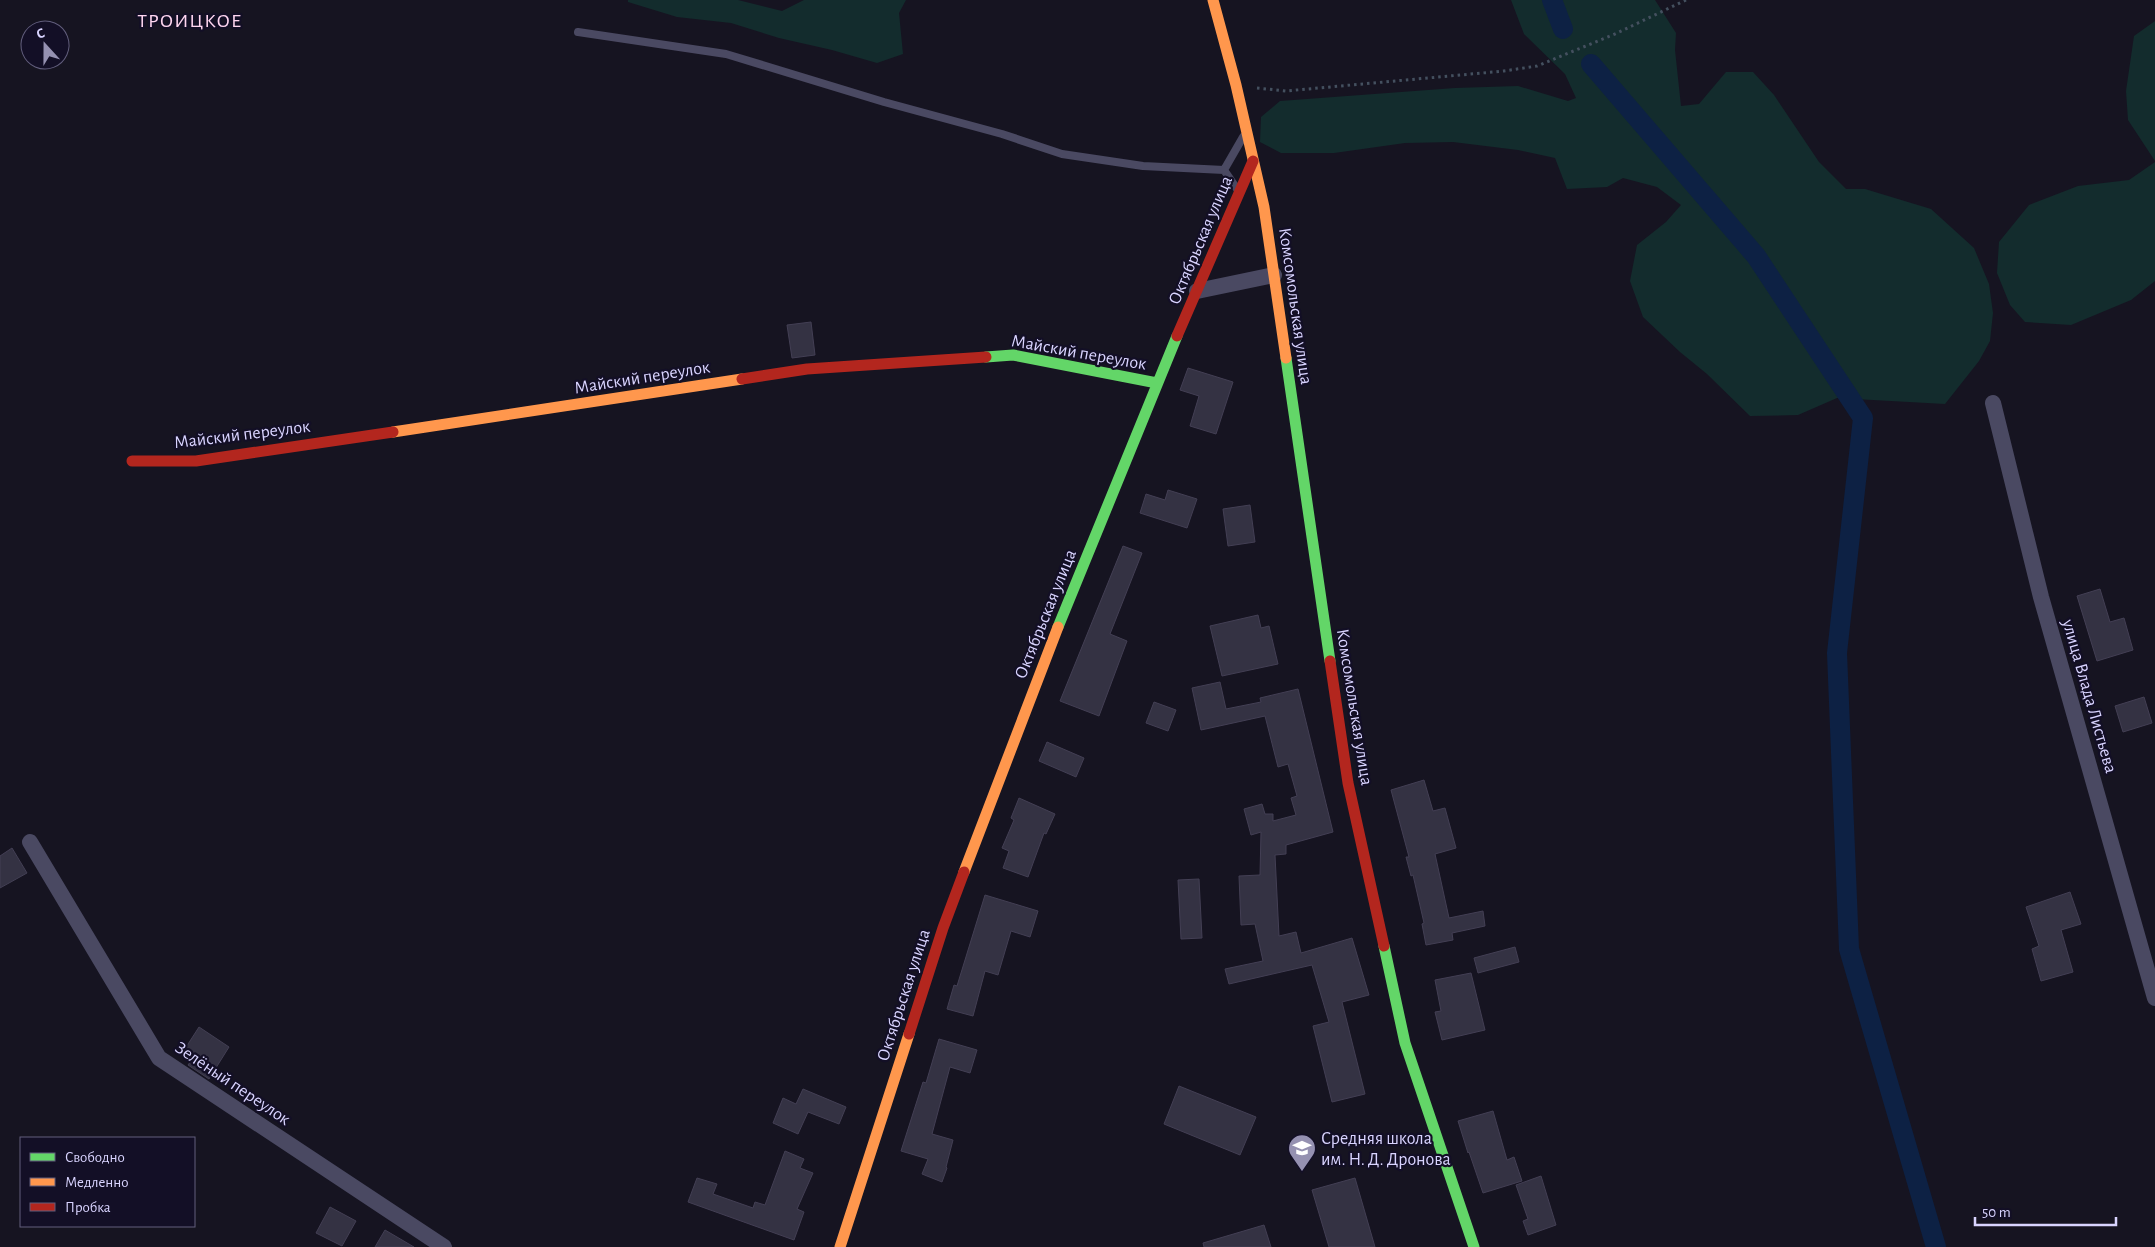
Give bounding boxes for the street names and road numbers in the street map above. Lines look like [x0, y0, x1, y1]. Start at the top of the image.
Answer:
street label: Октябрьская улица [1165, 173, 1236, 307]
street label: Комсомольская улица [1275, 227, 1315, 386]
street label: Майский переулок [1010, 332, 1149, 374]
street label: Майский переулок [573, 358, 712, 398]
street label: Майский переулок [173, 418, 312, 452]
street label: Октябрьская улица [1011, 547, 1080, 682]
street label: улица Влада Листьева [2058, 616, 2120, 775]
street label: Комсомольская улица [1333, 628, 1375, 787]
street label: Октябрьская улица [873, 927, 934, 1064]
street label: Зелёный переулок [172, 1039, 294, 1129]

